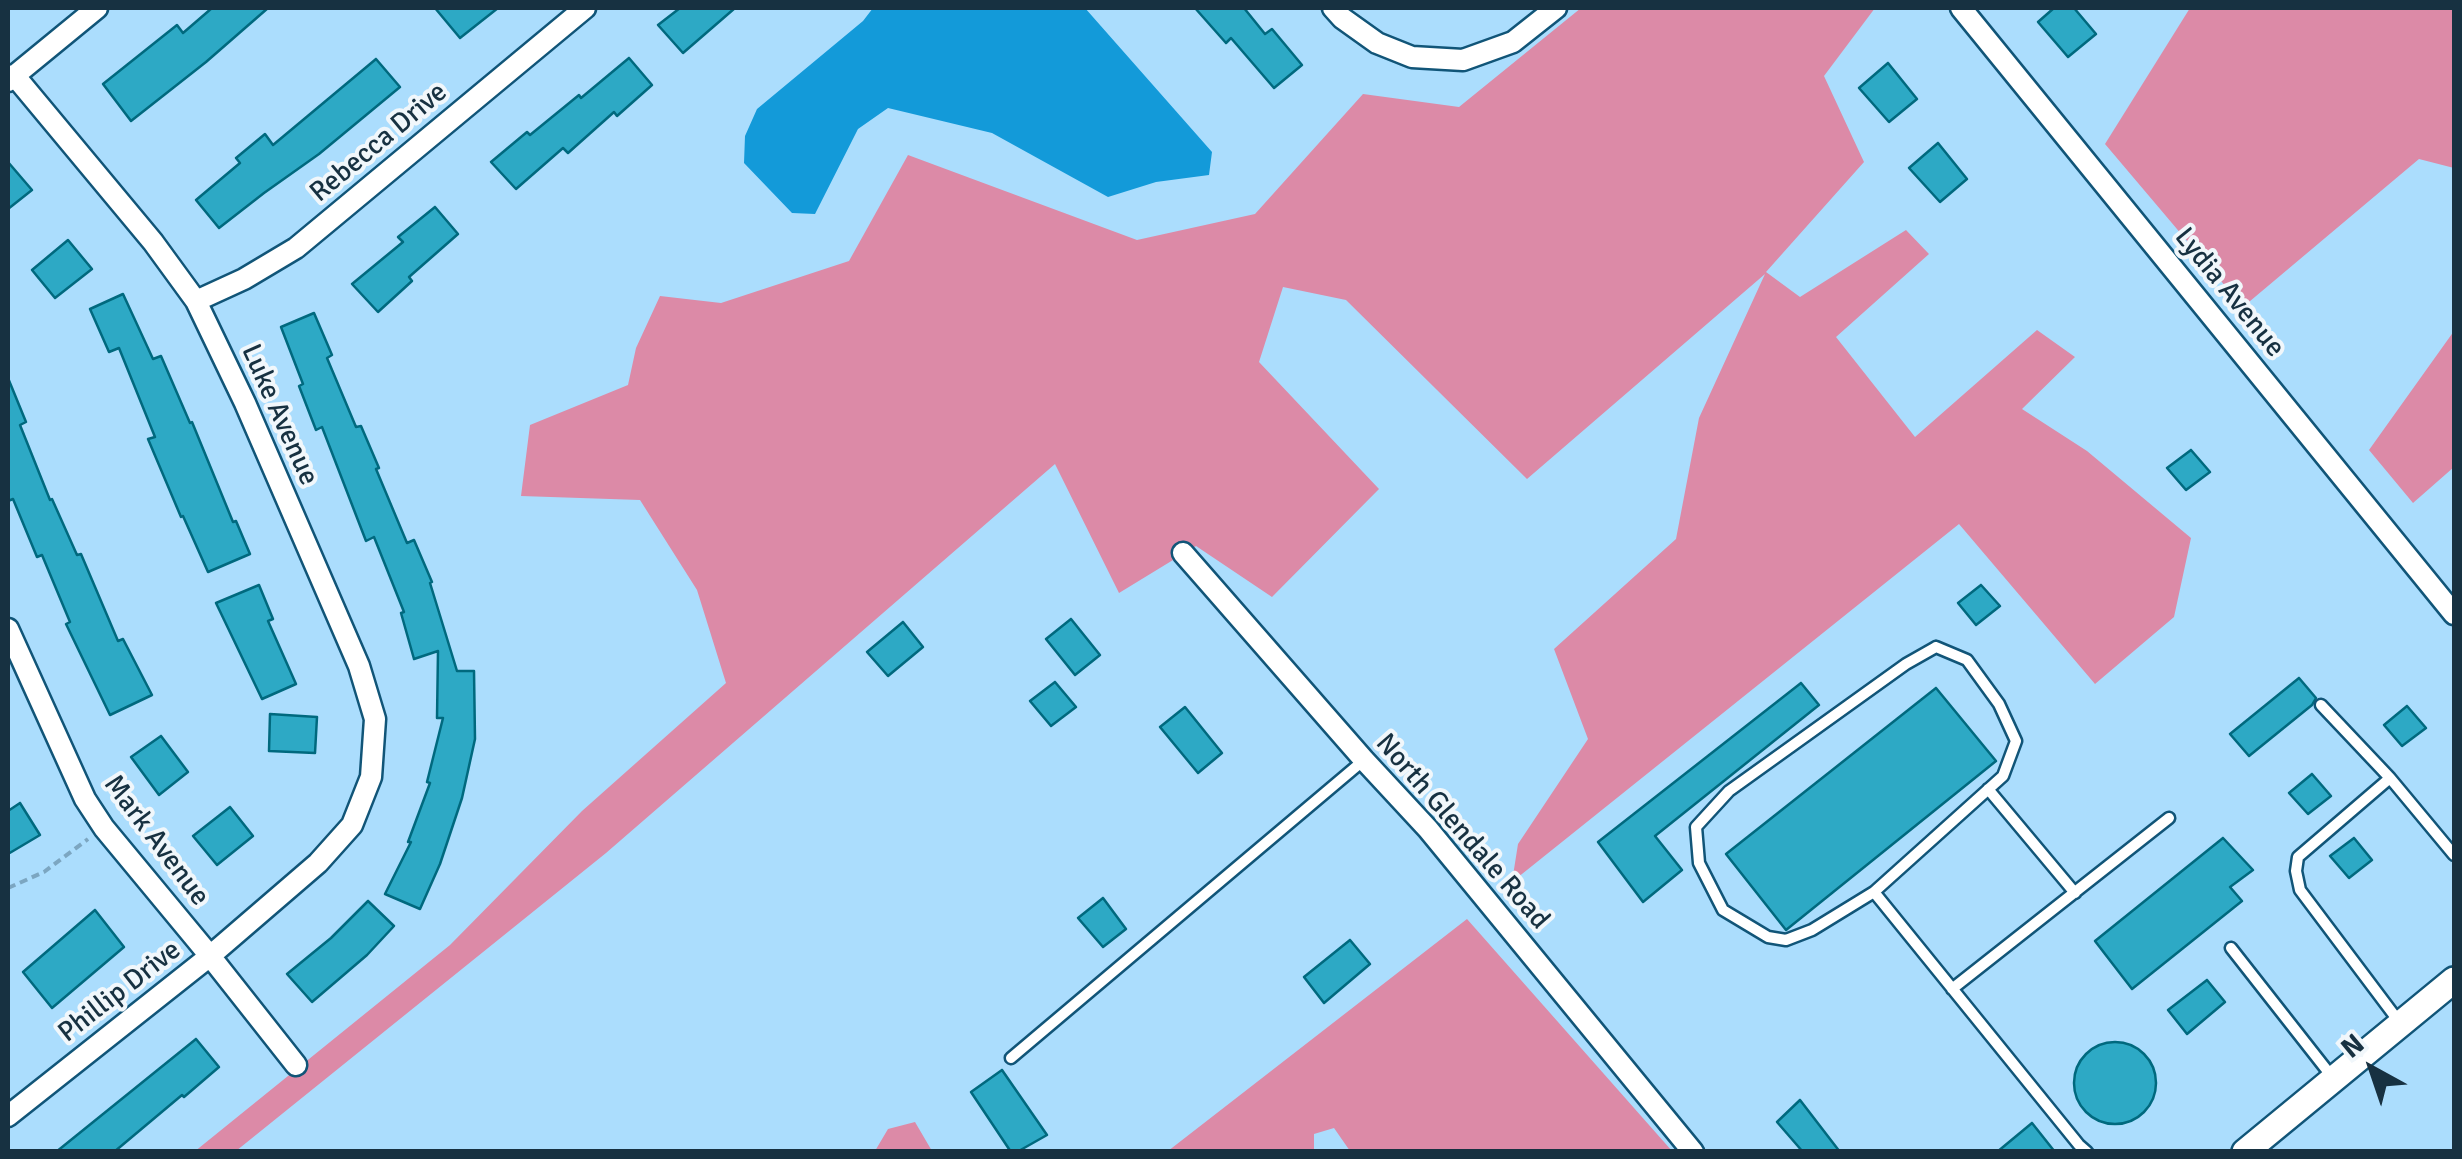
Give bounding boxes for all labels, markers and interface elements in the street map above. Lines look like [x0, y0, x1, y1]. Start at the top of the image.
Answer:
street label: Rebecca Drive [304, 76, 454, 210]
street label: Lydia Avenue [2167, 222, 2291, 364]
street label: Luke Avenue [233, 339, 325, 491]
street label: North Glendale Road [1368, 727, 1556, 937]
street label: Mark Avenue [96, 769, 216, 913]
street label: Phillip Drive [52, 934, 188, 1050]
north arrow [2322, 1019, 2422, 1119]
text: N [2334, 1027, 2371, 1065]

